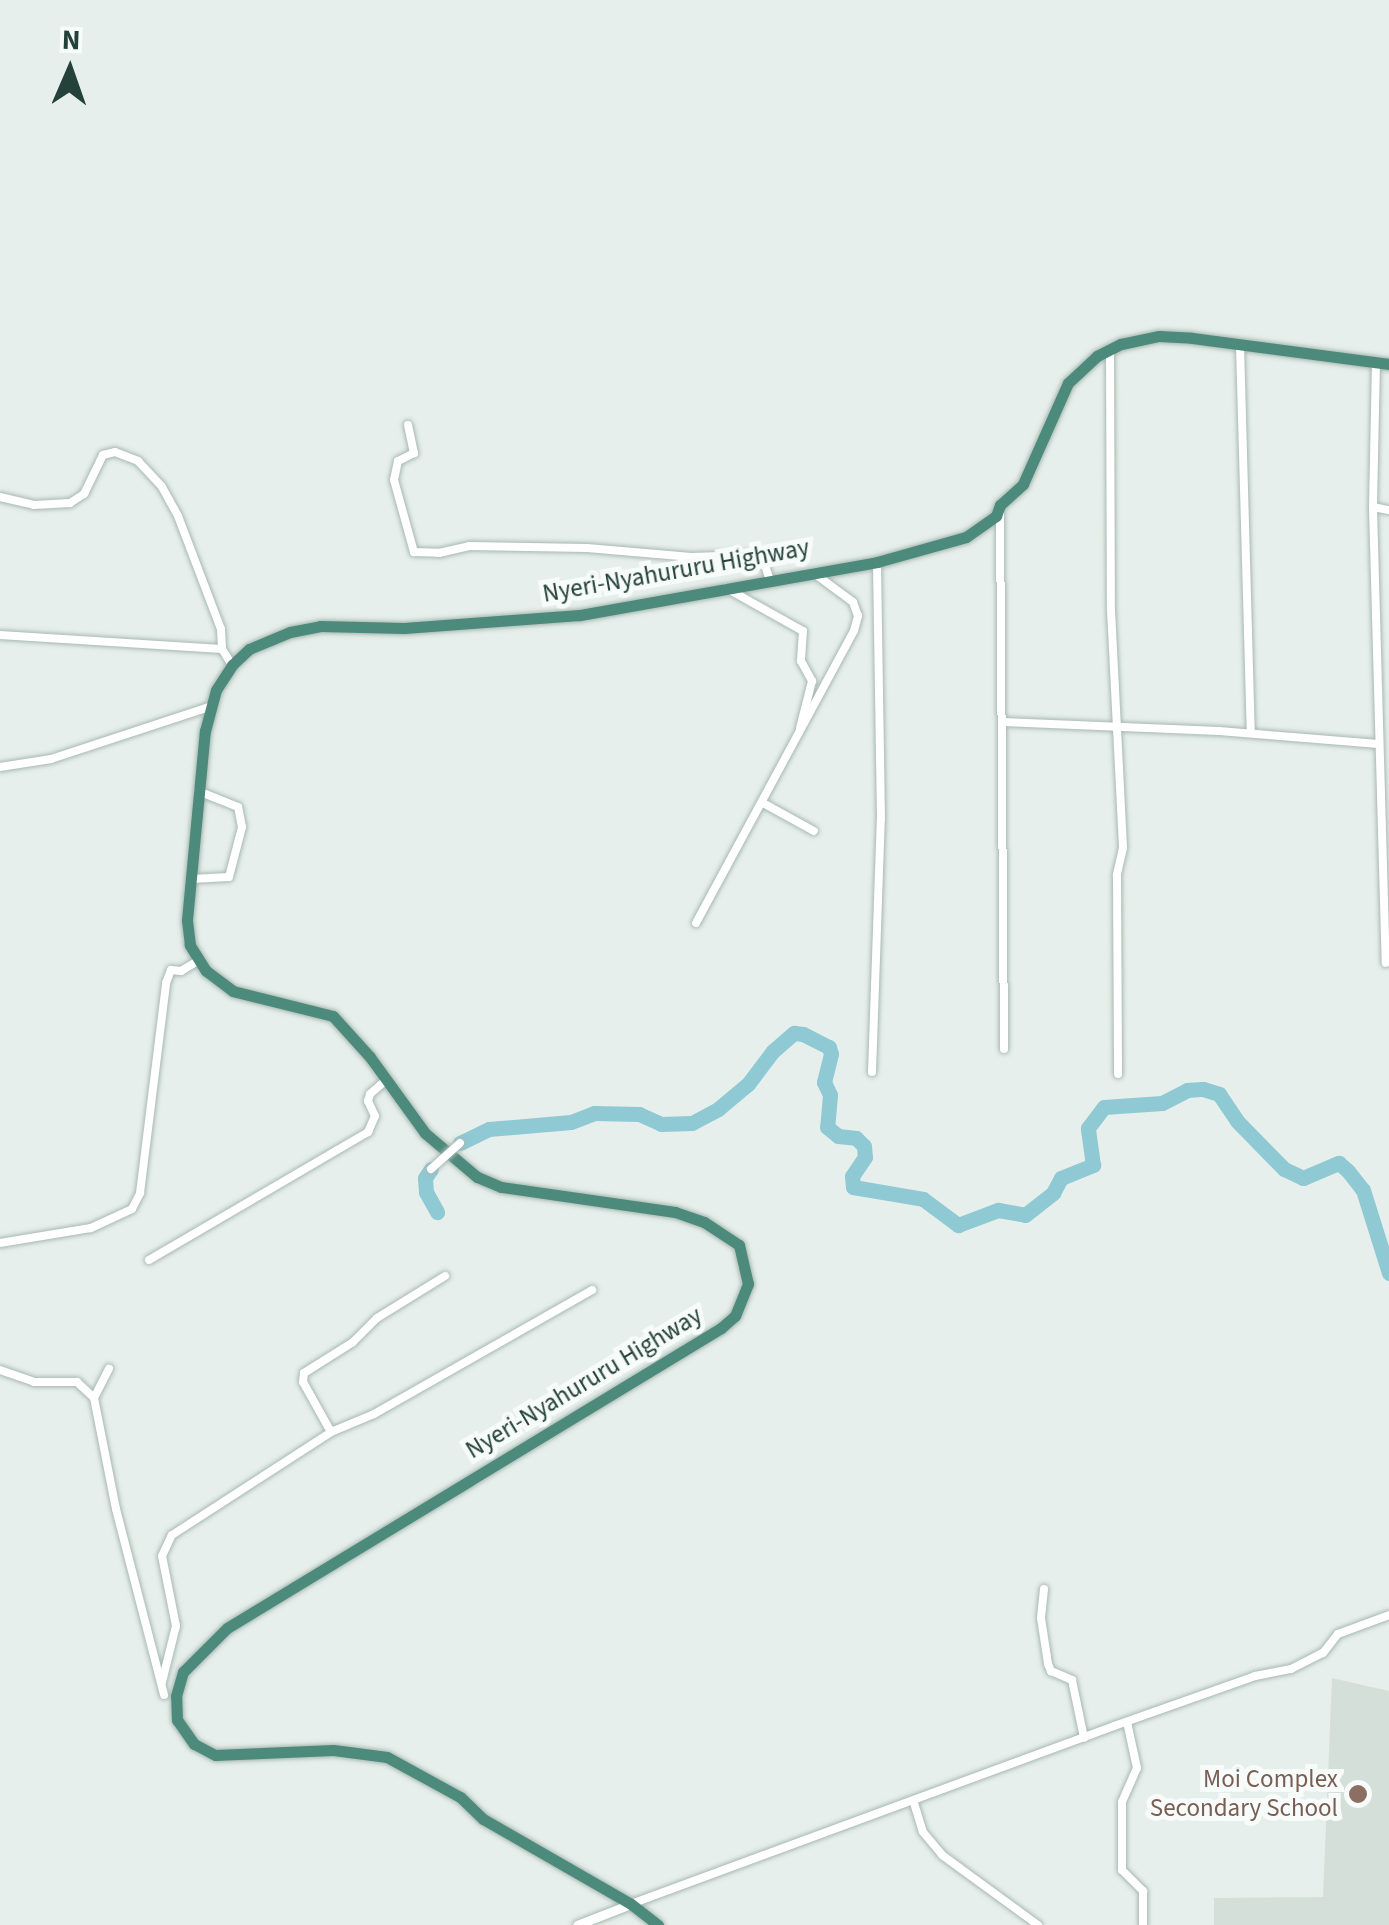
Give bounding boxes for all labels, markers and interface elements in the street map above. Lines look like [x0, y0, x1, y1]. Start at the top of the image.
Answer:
north arrow [20, 20, 120, 120]
text: N [61, 20, 81, 60]
street label: Nyeri-Nyahururu Highway [540, 533, 812, 609]
street label: Nyeri-Nyahururu Highway [461, 1301, 707, 1465]
place label: Moi Complex Secondary School [1150, 1765, 1338, 1824]
marker: Moi Complex Secondary School [1347, 1783, 1369, 1805]

